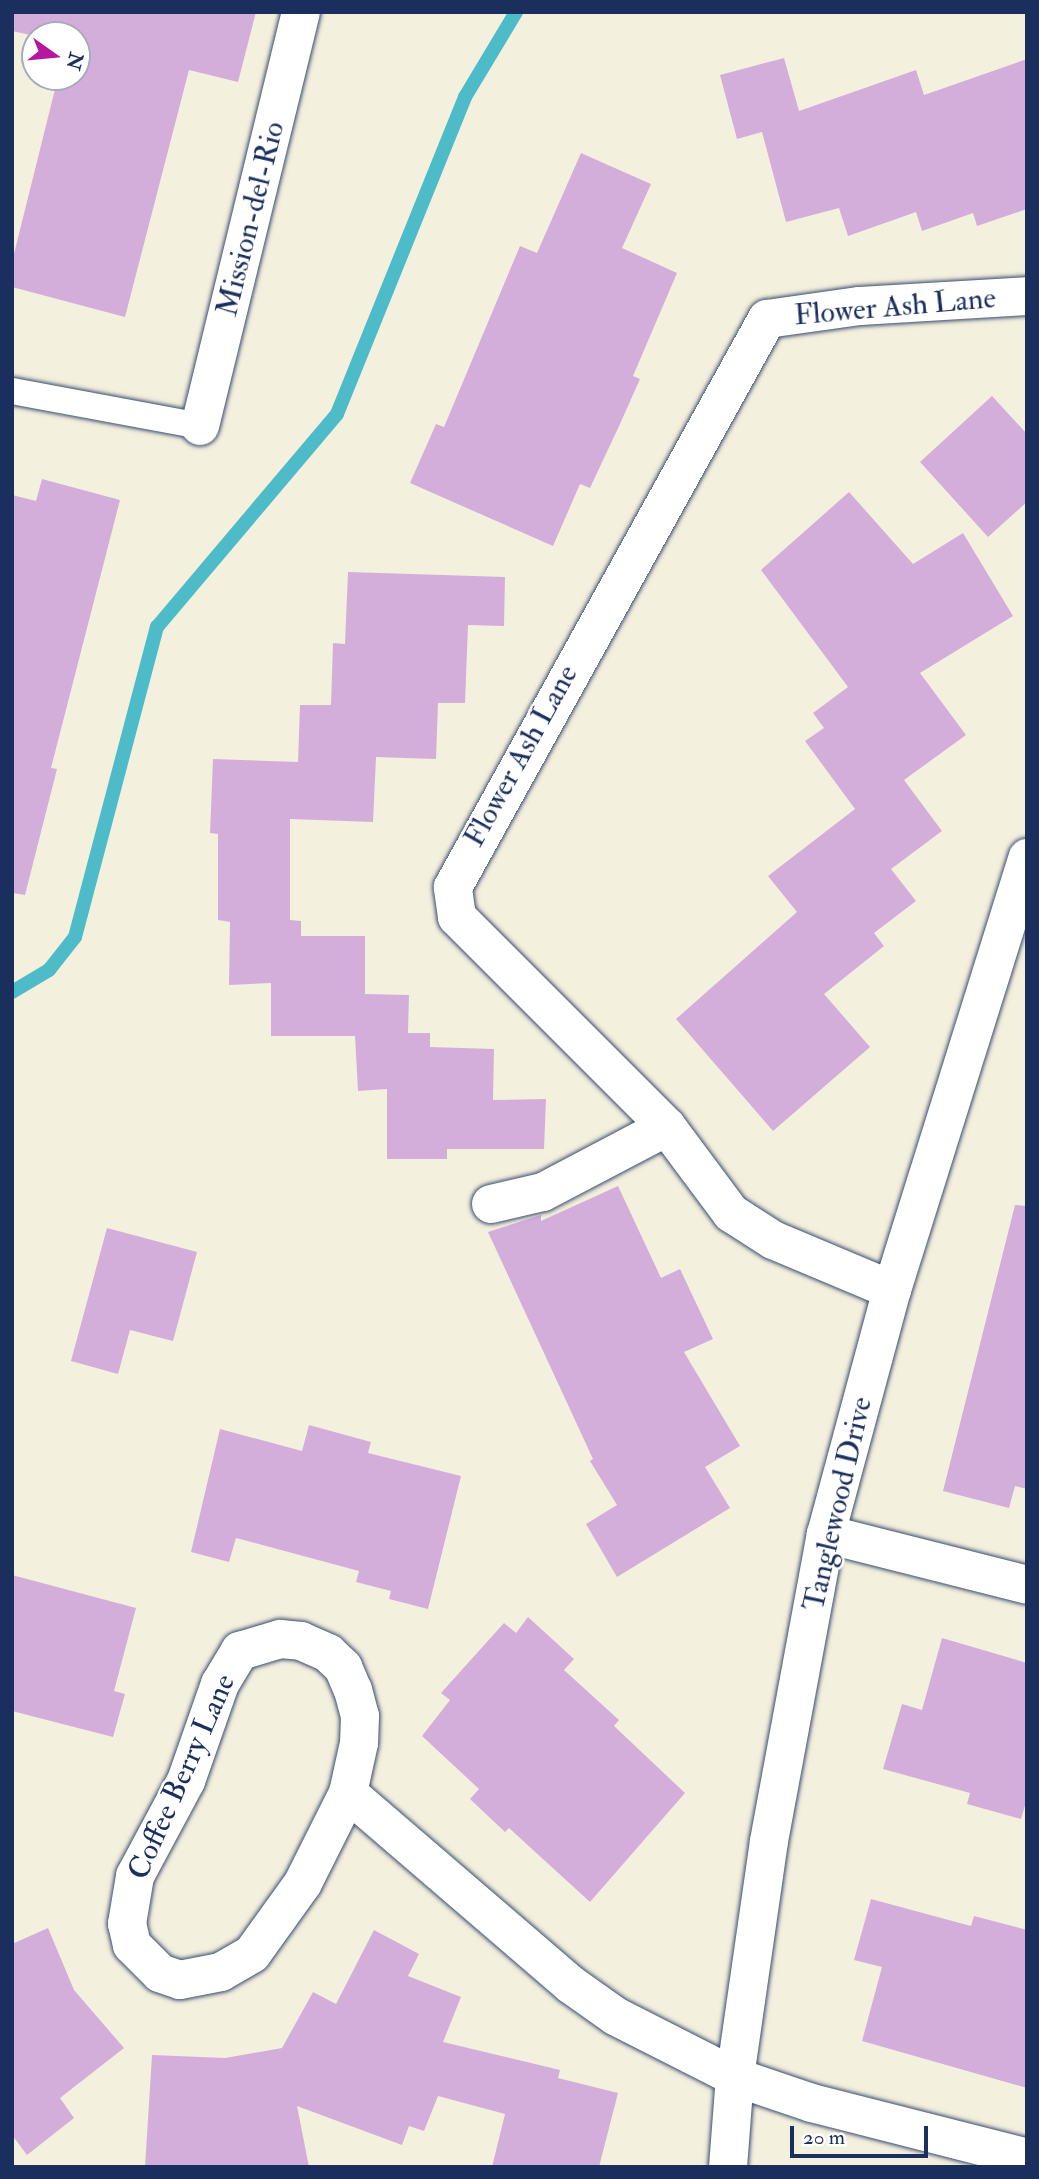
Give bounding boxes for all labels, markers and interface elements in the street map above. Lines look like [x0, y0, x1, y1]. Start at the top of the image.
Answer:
north arrow [21, 21, 91, 91]
text: N [61, 50, 88, 72]
street label: Mission-del-Rio [209, 118, 293, 320]
street label: Flower Ash Lane [793, 280, 997, 334]
street label: Flower Ash Lane [456, 659, 586, 853]
street label: Tanglewood Drive [796, 1393, 880, 1615]
street label: Coffee Berry Lane [121, 1669, 243, 1885]
scale bar [794, 2112, 932, 2156]
text: 20 m [803, 2124, 845, 2151]

